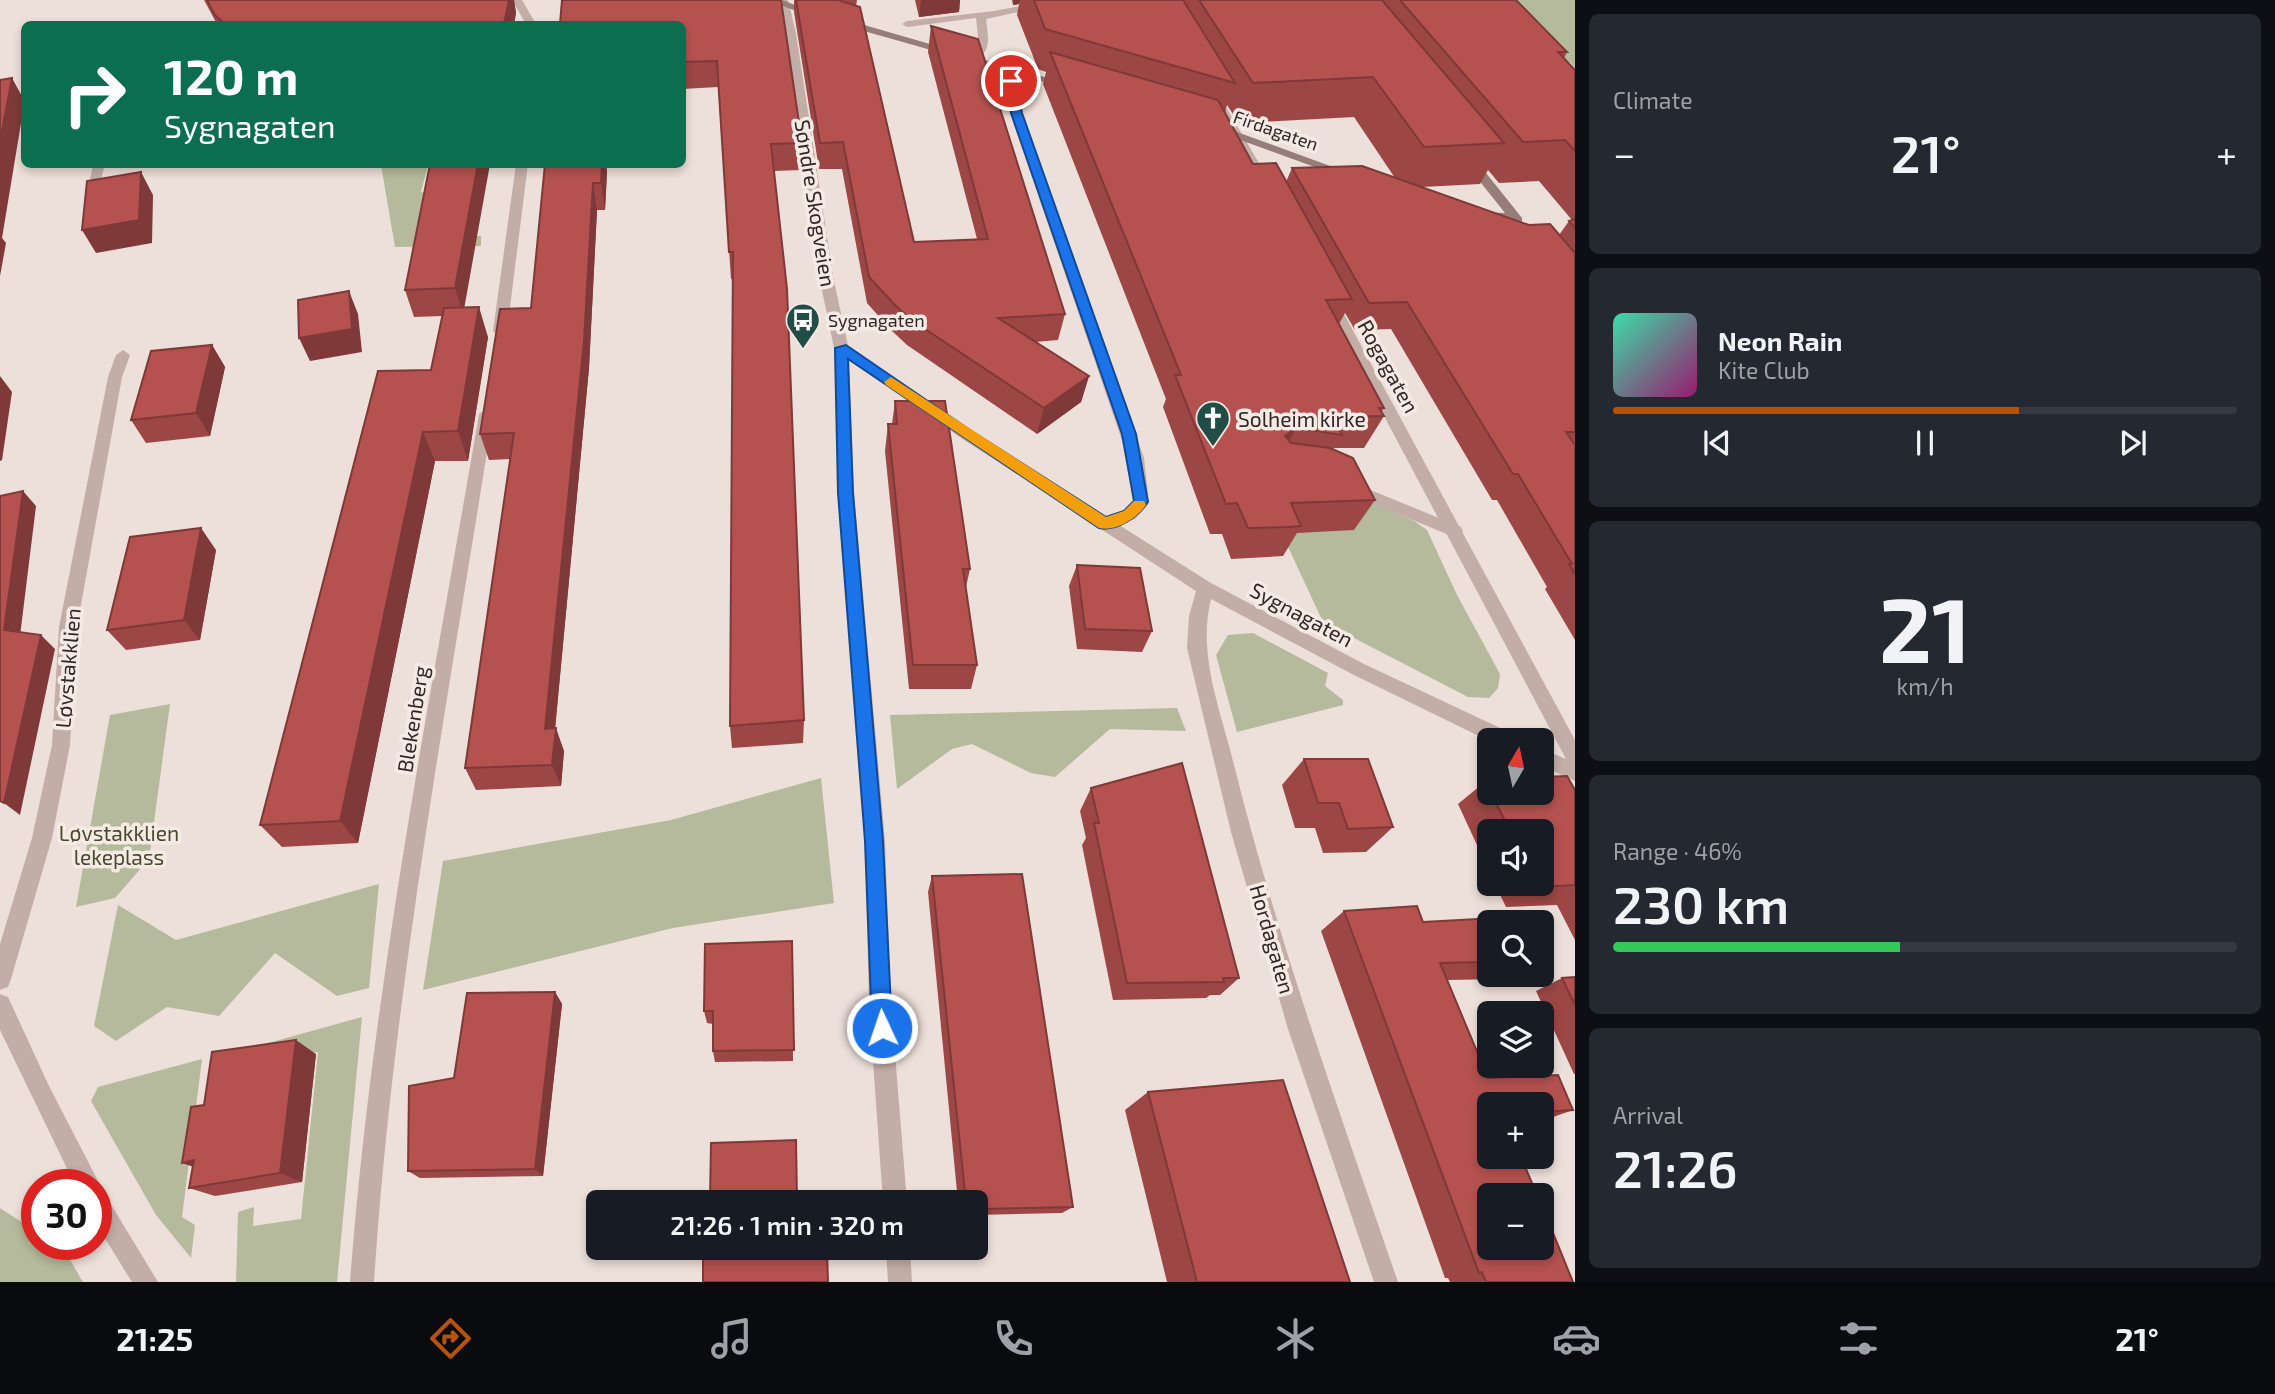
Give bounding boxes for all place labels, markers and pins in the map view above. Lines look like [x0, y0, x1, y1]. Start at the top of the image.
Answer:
pin [981, 51, 1041, 111]
bus stop icon: Sygnagaten [784, 301, 822, 350]
place label: Sygnagaten [828, 309, 925, 331]
church icon: Solheim kirke [1194, 399, 1232, 448]
place label: Solheim kirke [1238, 406, 1366, 431]

